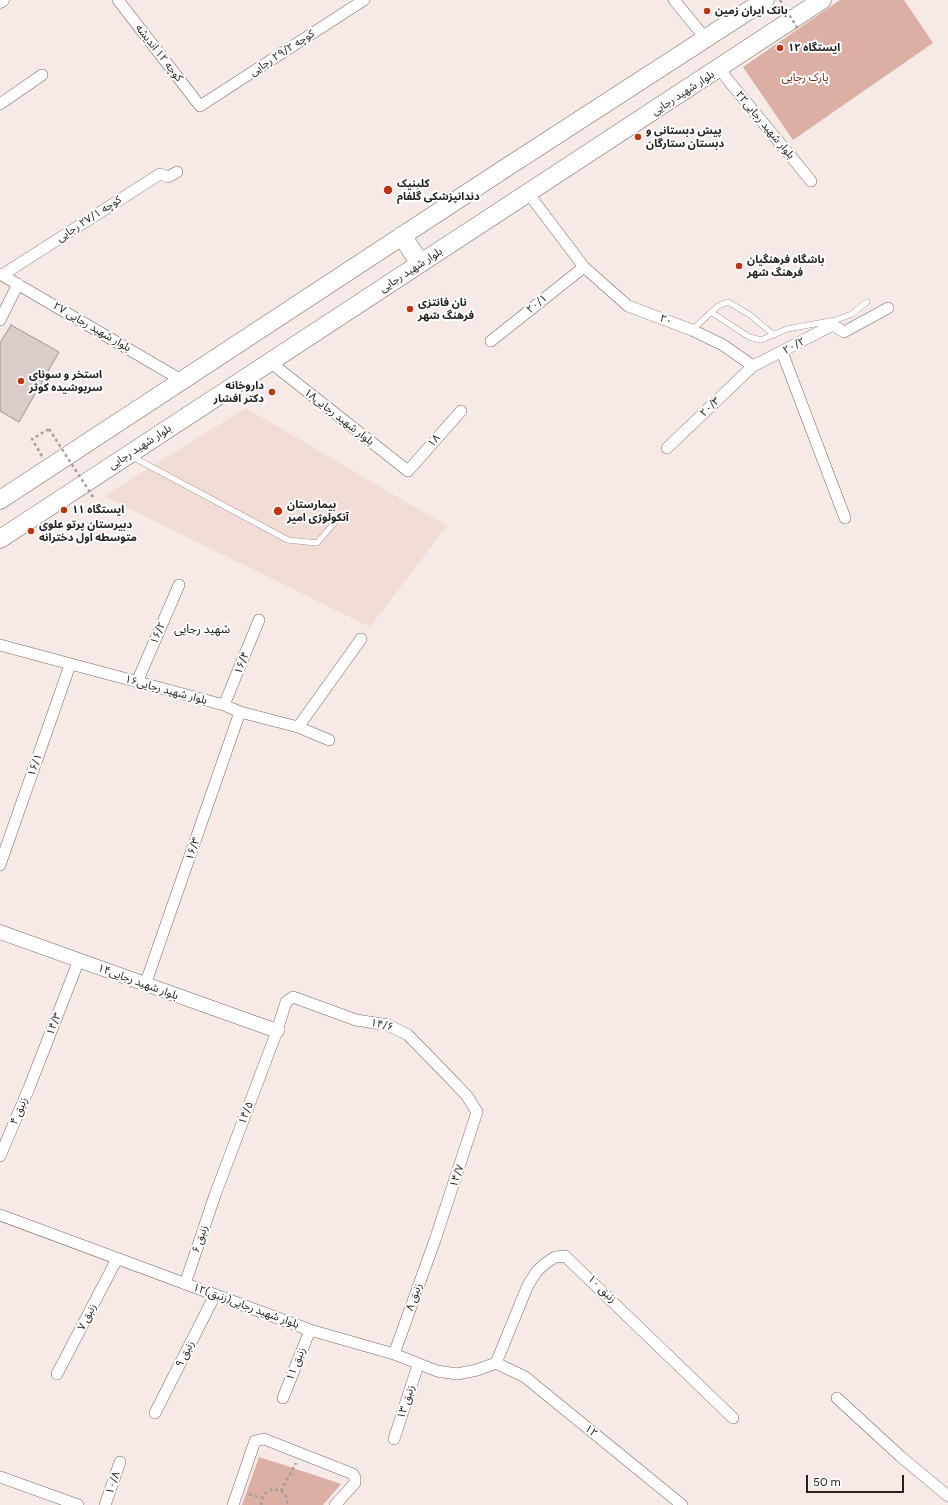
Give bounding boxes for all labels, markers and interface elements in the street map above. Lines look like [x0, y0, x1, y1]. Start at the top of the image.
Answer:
place label: بانک ایران زمین [715, 4, 788, 18]
marker: بانک ایران زمین [702, 6, 712, 16]
street label: کوچه ۱۲ اندیشه [133, 22, 185, 84]
street label: کوچه ۲۹/۲ رجایی [247, 27, 317, 79]
place label: ایستگاه ۱۲ [788, 41, 840, 55]
marker: ایستگاه ۱۲ [775, 43, 785, 53]
street label: بلوار شهید رجایی [649, 68, 717, 118]
park label: پارک رجایی [781, 71, 829, 85]
street label: بلوار شهید رجایی۲۲ [733, 88, 797, 162]
place label: پیش دبستانی و دبستان ستارگان [646, 124, 724, 150]
marker: پیش دبستانی و دبستان ستارگان [633, 132, 643, 142]
place label: کلینیک دندانپزشکی گلفام [397, 177, 480, 203]
marker: کلینیک دندانپزشکی گلفام [382, 184, 394, 196]
street label: کوچه ۲۷/۱ رجایی [54, 193, 124, 245]
street label: بلوار شهید رجایی [377, 245, 445, 295]
place label: باشگاه فرهنگیان فرهنگ شهر [747, 253, 824, 279]
marker: باشگاه فرهنگیان فرهنگ شهر [734, 261, 744, 271]
street label: ۲۰/۱ [524, 292, 550, 316]
place label: نان فانتزی فرهنگ شهر [418, 296, 474, 322]
street label: ۲۷ بلوار شهید رجایی [51, 299, 133, 355]
marker: نان فانتزی فرهنگ شهر [405, 304, 415, 314]
street label: ۲۰ [658, 312, 674, 328]
street label: ۲۰/۲ [781, 335, 807, 357]
place label: استخر و سونای سرپوشیده کوثر [29, 368, 102, 394]
marker: استخر و سونای سرپوشیده کوثر [16, 376, 26, 386]
place label: داروخانه دکتر افشار [213, 379, 264, 405]
street label: بلوار شهید رجایی۱۸ [301, 386, 377, 448]
marker: داروخانه دکتر افشار [267, 387, 277, 397]
street label: ۲۰/۳ [697, 394, 723, 420]
street label: بلوار شهید رجایی [106, 422, 174, 472]
street label: ۱۸ [425, 432, 443, 450]
place label: بیمارستان آنکولوژی امیر [287, 498, 349, 524]
place label: ایستگاه ۱۱ [72, 503, 124, 517]
marker: ایستگاه ۱۱ [59, 505, 69, 515]
marker: بیمارستان آنکولوژی امیر [272, 505, 284, 517]
place label: دبیرستان پرتو علوی متوسطه اول دخترانه [39, 518, 137, 544]
marker: دبیرستان پرتو علوی متوسطه اول دخترانه [26, 526, 36, 536]
street label: ۱۶/۲ [147, 620, 169, 646]
district label: شهید رجایی [174, 622, 230, 636]
street label: ۱۶/۴ [232, 650, 252, 676]
street label: بلوار شهید رجایی۱۶ [123, 673, 209, 707]
street label: ۱۶/۱ [25, 752, 45, 778]
street label: ۱۶/۳ [183, 836, 203, 862]
street label: بلوار شهید رجایی۱۴ [96, 961, 180, 1003]
street label: ۱۴/۳ [44, 1011, 64, 1037]
street label: ۱۴/۶ [369, 1016, 395, 1034]
street label: زنبق ۴ [7, 1095, 31, 1127]
street label: ۱۴/۵ [236, 1100, 256, 1126]
street label: ۱۴/۷ [447, 1163, 467, 1189]
street label: زنبق ۶ [189, 1223, 211, 1255]
street label: زنبق ۱۰ [585, 1272, 619, 1306]
street label: ۱۲بلوار شهید رجایی(زنبق) [191, 1281, 301, 1331]
street label: زنبق ۸ [403, 1281, 425, 1313]
street label: زنبق ۷ [75, 1301, 99, 1333]
street label: زنبق ۹ [173, 1338, 197, 1370]
street label: زنبق ۱۱ [283, 1345, 309, 1383]
street label: زنبق ۱۳ [394, 1383, 418, 1421]
street label: ۱۲ [582, 1422, 600, 1440]
scale bar [808, 1467, 906, 1493]
street label: ۱۰/۸ [103, 1470, 123, 1496]
text: 50 m [813, 1475, 841, 1489]

